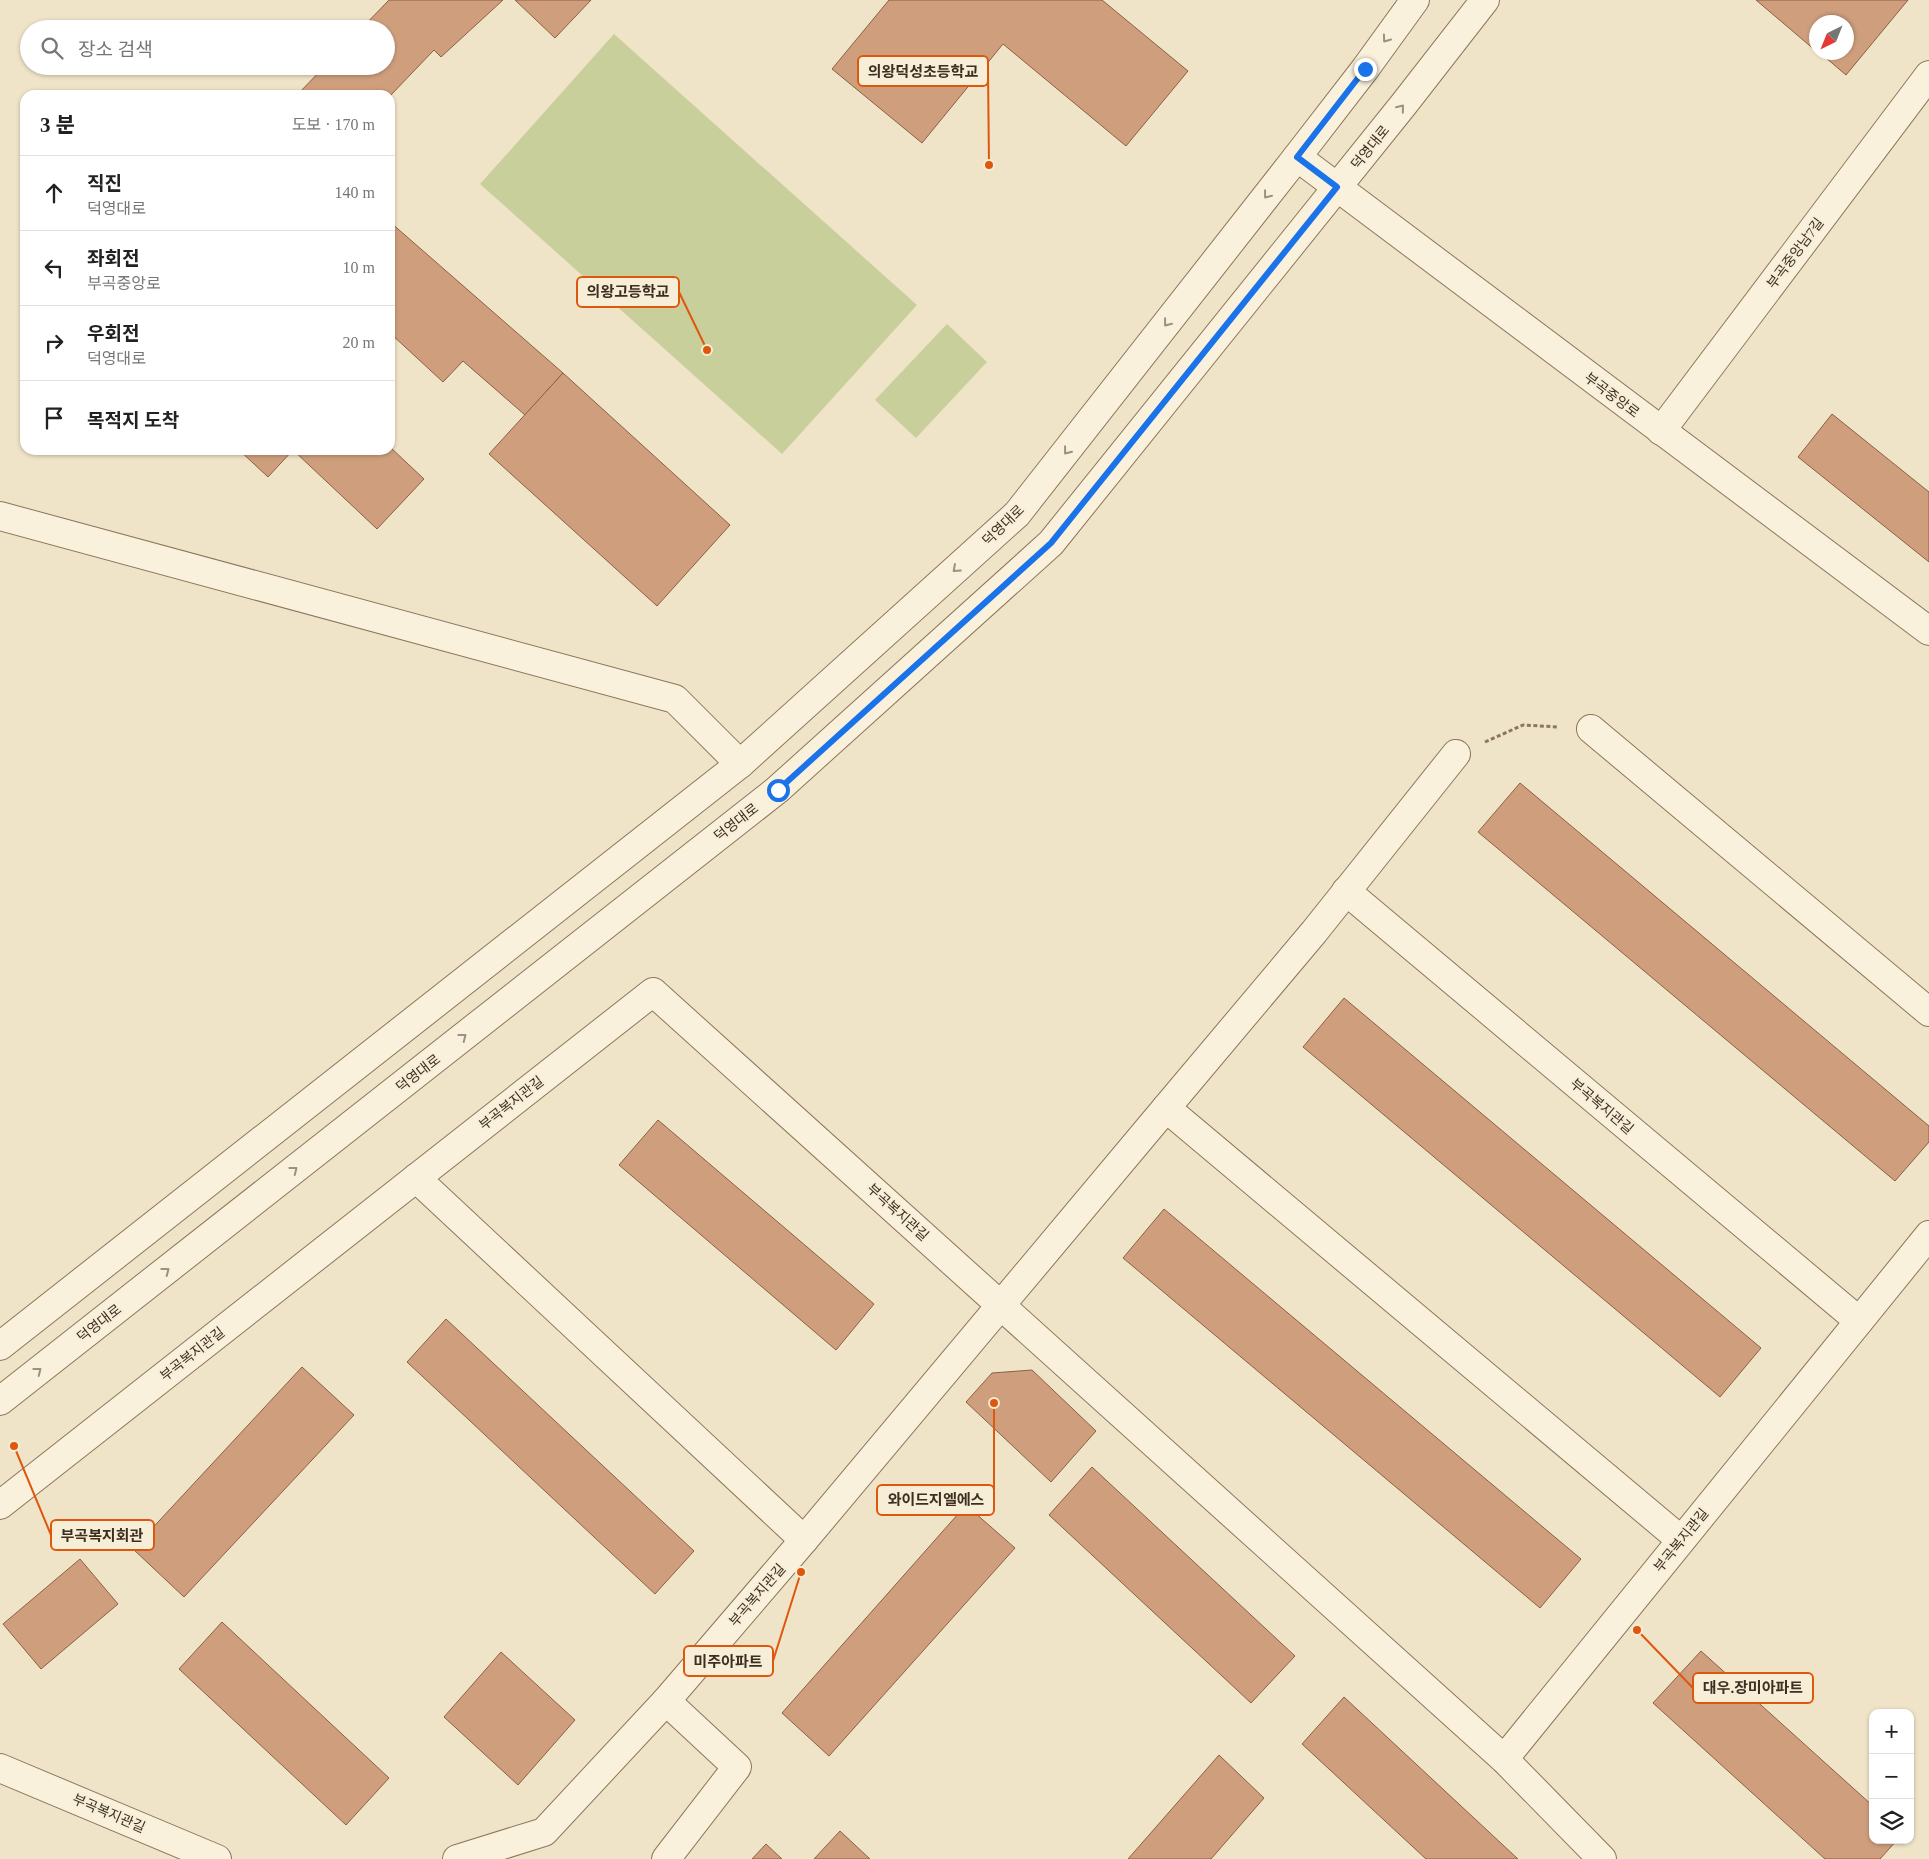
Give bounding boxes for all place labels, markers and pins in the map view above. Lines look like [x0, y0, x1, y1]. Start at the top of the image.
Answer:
callout: 의왕덕성초등학교 [858, 56, 988, 86]
callout: 의왕고등학교 [577, 277, 679, 307]
callout: 와이드지엘에스 [877, 1485, 994, 1515]
callout: 부곡복지회관 [51, 1520, 154, 1550]
callout: 미주아파트 [684, 1646, 773, 1676]
callout: 대우.장미아파트 [1693, 1673, 1813, 1703]

